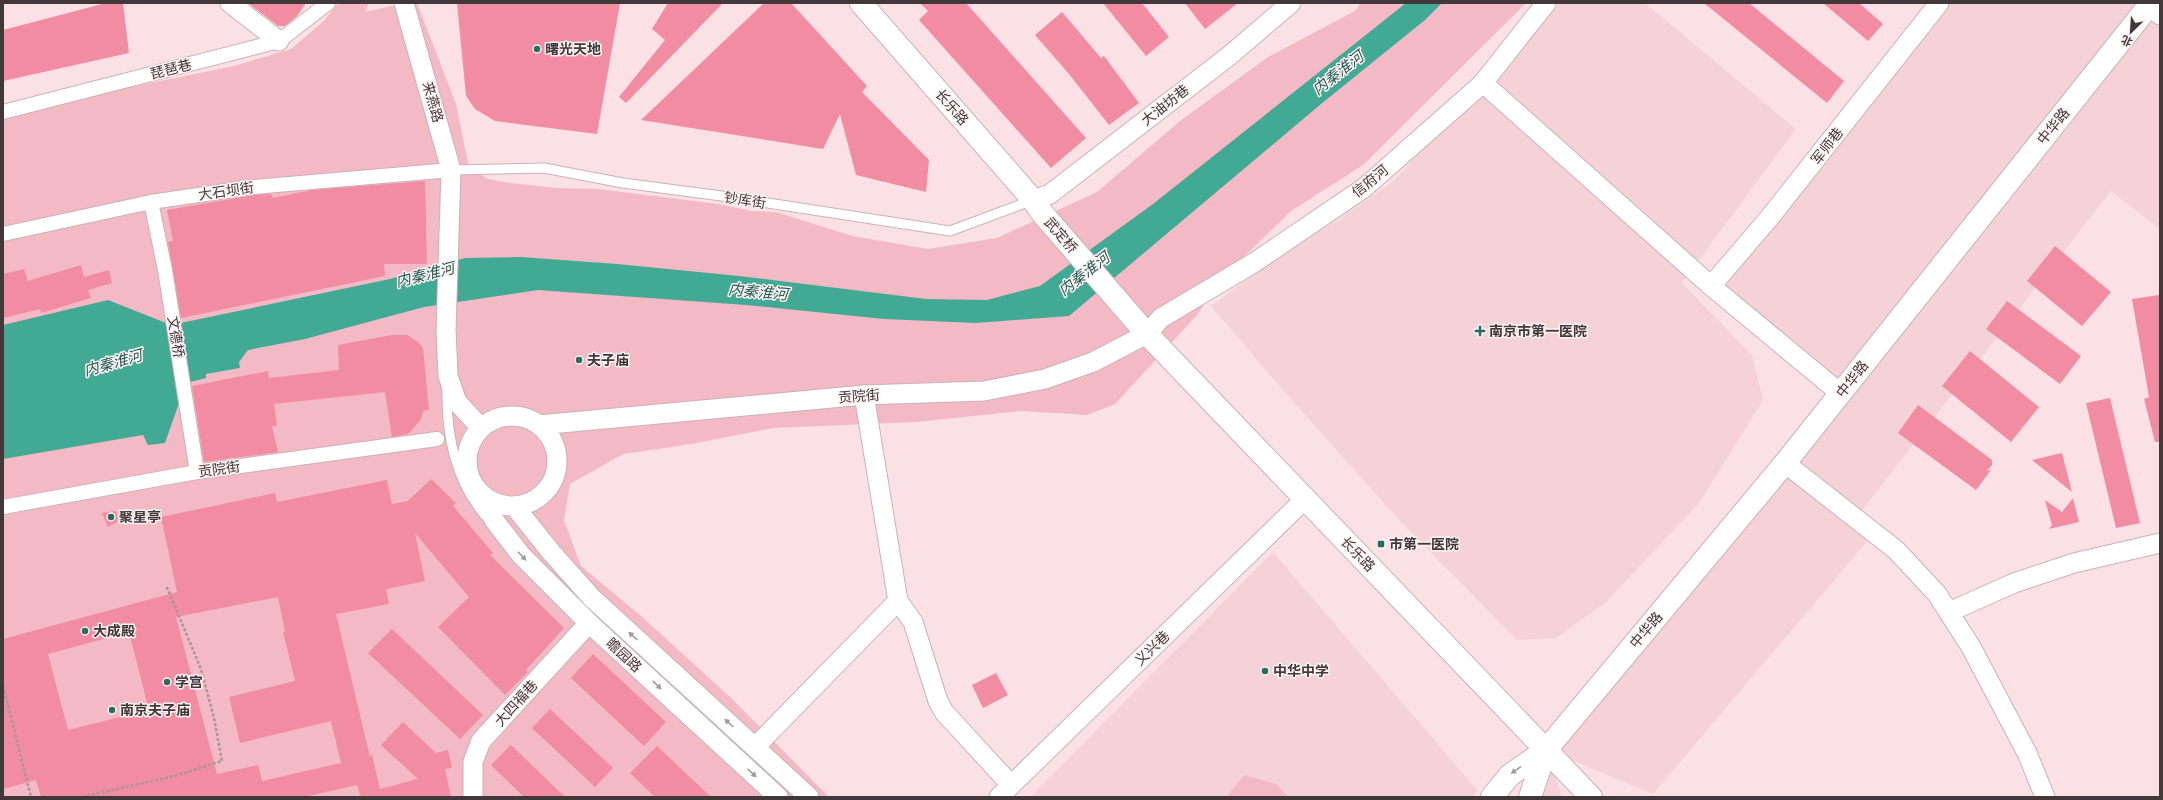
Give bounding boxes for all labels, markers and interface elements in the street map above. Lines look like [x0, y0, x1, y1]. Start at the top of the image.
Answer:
north arrow [2111, 12, 2151, 52]
text: 北 [2119, 32, 2135, 49]
place label: 曙光天地 [545, 41, 601, 57]
marker: 曙光天地 [532, 44, 542, 54]
water label: 内秦淮河 [1309, 46, 1370, 99]
street label: 琵琶巷 [149, 56, 193, 82]
street label: 来燕路 [420, 80, 446, 124]
street label: 大油坊巷 [1138, 81, 1192, 129]
street label: 长乐路 [932, 86, 972, 128]
street label: 中华路 [2034, 105, 2072, 147]
street label: 军师巷 [1808, 125, 1846, 167]
street label: 信府河 [1349, 162, 1391, 200]
street label: 大石坝街 [197, 179, 255, 203]
street label: 钞库街 [723, 189, 767, 211]
street label: 武定桥 [1041, 214, 1081, 256]
water label: 内秦淮河 [1055, 247, 1116, 300]
water label: 内秦淮河 [394, 258, 459, 291]
water label: 内秦淮河 [727, 280, 792, 304]
street label: 文德桥 [165, 315, 187, 359]
place label: 南京市第一医院 [1489, 323, 1587, 339]
marker: 南京市第一医院 [1474, 325, 1486, 337]
water label: 内秦淮河 [82, 345, 147, 380]
place label: 夫子庙 [587, 352, 629, 368]
marker: 夫子庙 [574, 355, 584, 365]
street label: 中华路 [1833, 358, 1871, 400]
street label: 贡院街 [837, 387, 881, 405]
street label: 贡院街 [197, 458, 241, 480]
place label: 聚星亭 [119, 509, 161, 525]
marker: 聚星亭 [106, 512, 116, 522]
street label: 长乐路 [1338, 533, 1378, 575]
place label: 市第一医院 [1389, 536, 1459, 552]
marker: 市第一医院 [1376, 539, 1386, 549]
one-way arrow [518, 551, 527, 561]
street label: 中华路 [1626, 609, 1666, 651]
place label: 大成殿 [93, 623, 135, 639]
marker: 大成殿 [80, 626, 90, 636]
street label: 义兴巷 [1131, 628, 1173, 668]
one-way arrow [628, 631, 638, 640]
street label: 瞻园路 [603, 635, 645, 675]
place label: 中华中学 [1273, 663, 1329, 679]
marker: 中华中学 [1260, 666, 1270, 676]
place label: 学宫 [175, 674, 203, 690]
marker: 学宫 [162, 677, 172, 687]
street label: 大四福巷 [491, 677, 541, 729]
one-way arrow [652, 680, 661, 689]
place label: 南京夫子庙 [120, 702, 190, 718]
marker: 南京夫子庙 [107, 705, 117, 715]
one-way arrow [724, 719, 734, 728]
one-way arrow [1510, 767, 1522, 774]
one-way arrow [747, 768, 757, 778]

